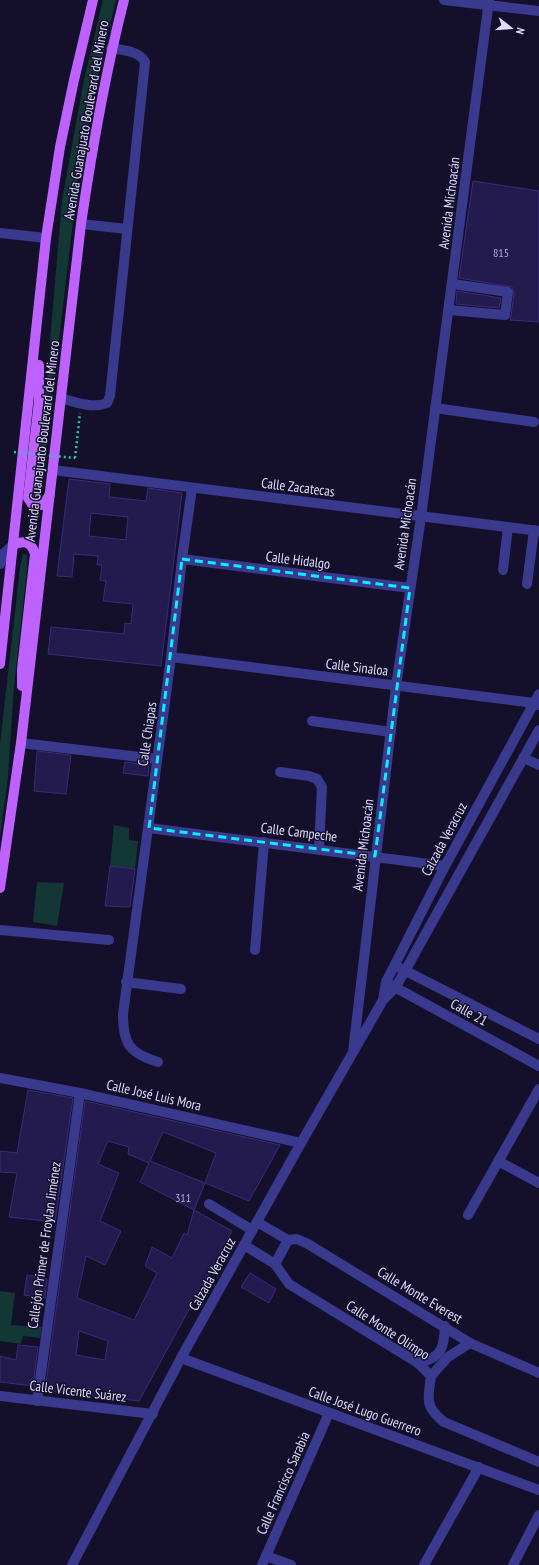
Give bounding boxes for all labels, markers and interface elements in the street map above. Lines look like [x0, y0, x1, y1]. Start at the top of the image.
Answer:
north arrow [491, 8, 531, 48]
street label: Avenida Guanajuato Boulevard del Minero [60, 19, 112, 221]
text: N [513, 26, 528, 36]
street label: Avenida Michoacán [434, 156, 464, 250]
house number: 815 [493, 245, 509, 260]
street label: Avenida Guanajuato Boulevard del Minero [21, 340, 63, 542]
street label: Calle Zacatecas [260, 474, 336, 500]
street label: Avenida Michoacán [390, 477, 420, 571]
street label: Calle Hidalgo [265, 547, 331, 573]
street label: Calle Sinaloa [325, 654, 389, 680]
street label: Calle Chiapas [134, 700, 160, 767]
street label: Avenida Michoacán [348, 798, 378, 892]
street label: Calzada Veracruz [417, 799, 471, 879]
street label: Calle Campeche [260, 818, 338, 846]
street label: Calle 21 [447, 995, 491, 1029]
street label: Calle José Luis Mora [105, 1075, 203, 1115]
street label: Callejón Primer de Froylan Jiménez [23, 1160, 65, 1330]
house number: 311 [175, 1190, 191, 1205]
street label: Calzada Veracruz [184, 1234, 240, 1314]
street label: Calle Monte Everest [374, 1263, 466, 1328]
street label: Calle Monte Olimpo [343, 1296, 433, 1364]
street label: Calle Vicente Suárez [28, 1376, 128, 1406]
street label: Calle José Lugo Guerrero [306, 1382, 424, 1440]
street label: Calle Francisco Sarabia [252, 1429, 314, 1537]

